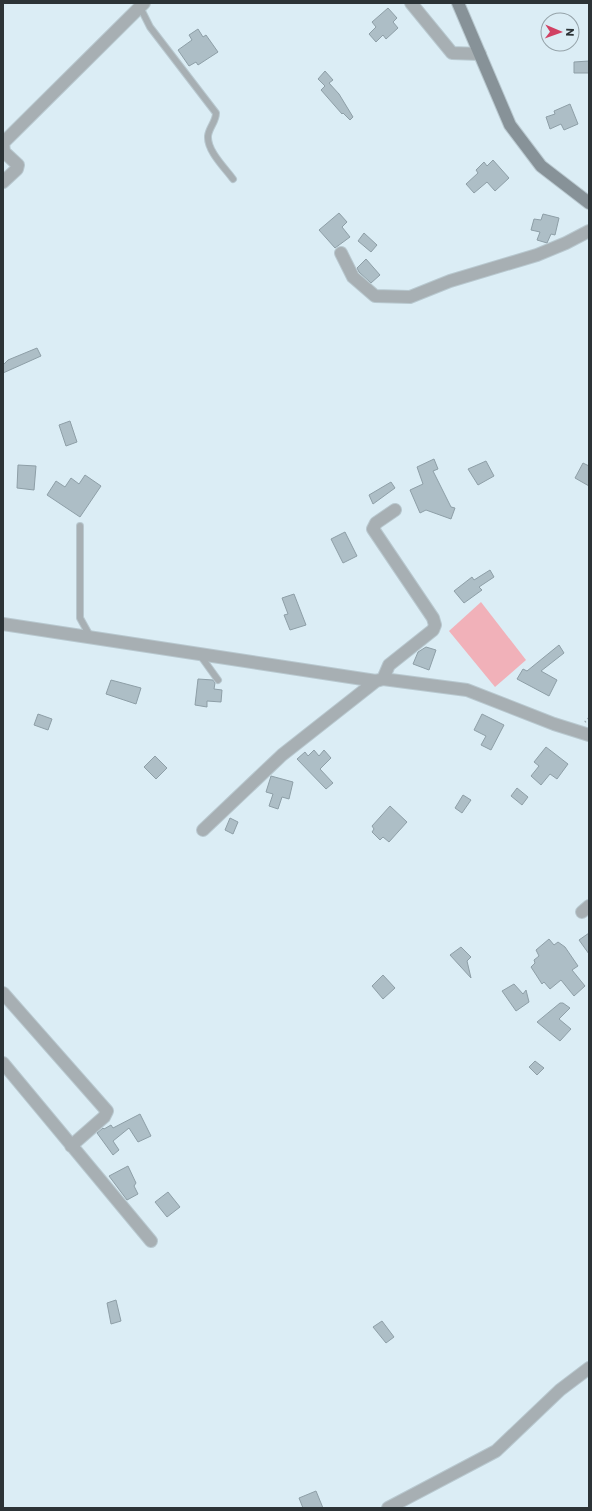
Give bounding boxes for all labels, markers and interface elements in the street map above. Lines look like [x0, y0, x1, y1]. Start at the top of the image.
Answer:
north arrow [540, 12, 580, 52]
text: N [562, 28, 578, 37]

